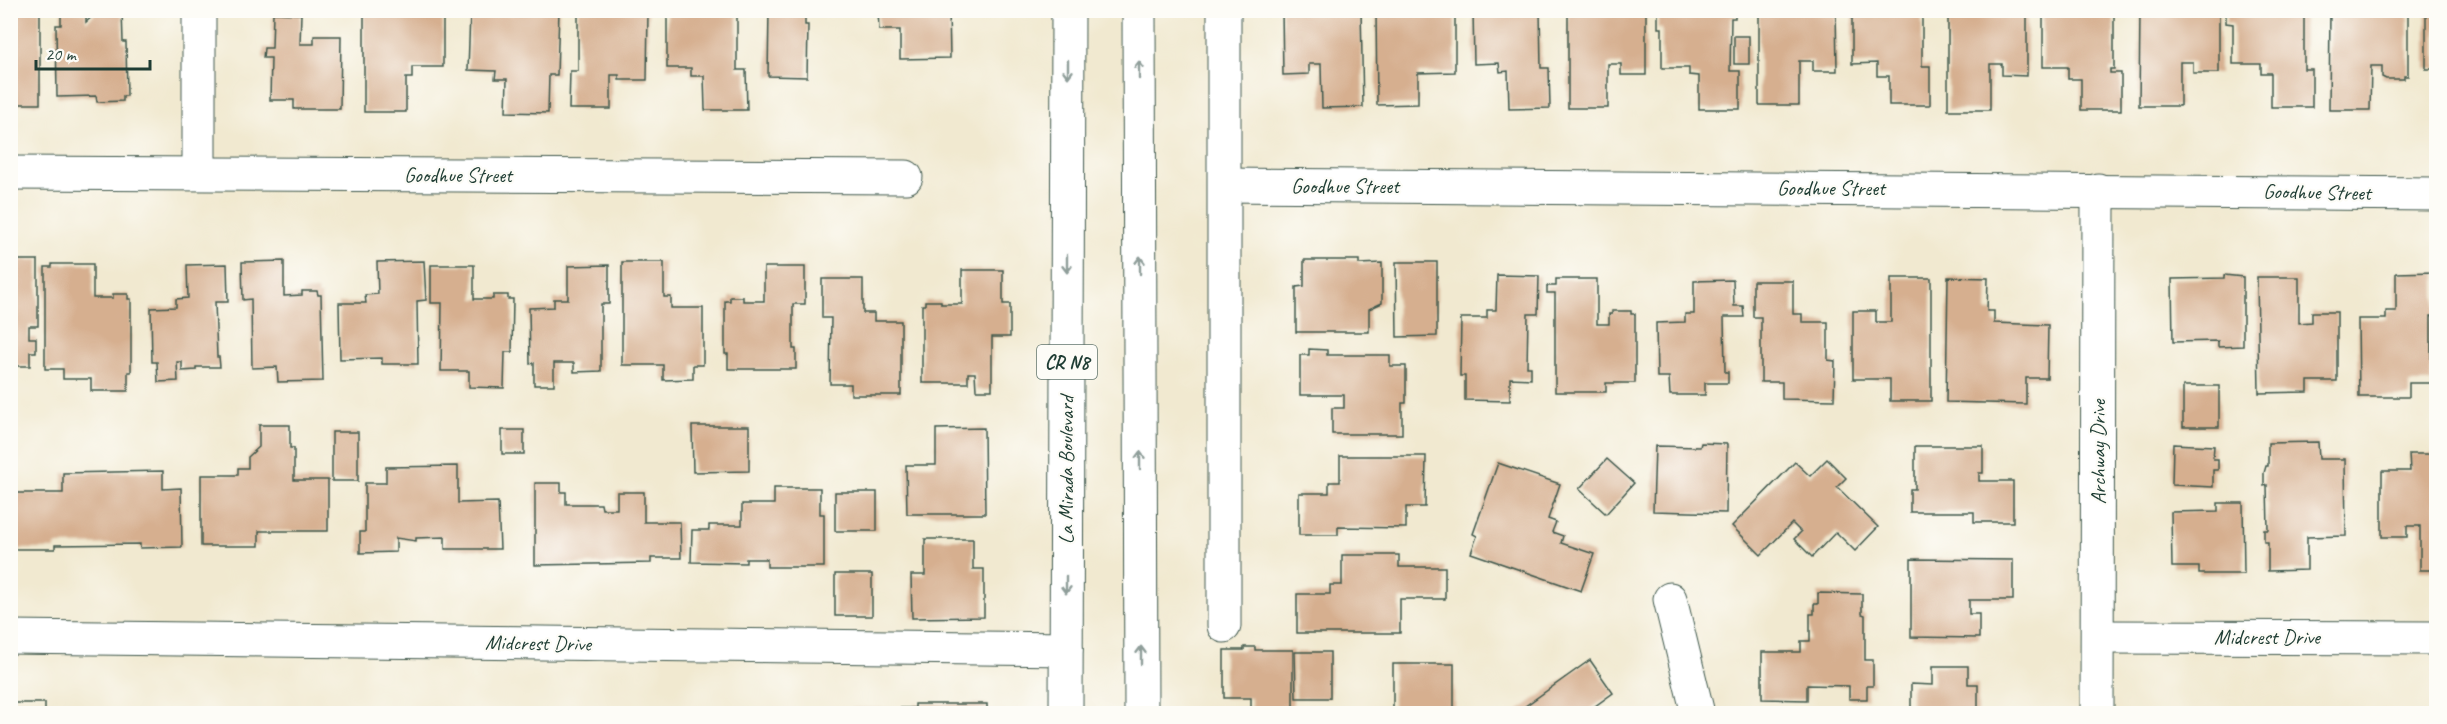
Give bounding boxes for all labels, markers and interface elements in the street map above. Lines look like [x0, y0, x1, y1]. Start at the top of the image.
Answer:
scale bar [36, 33, 150, 71]
text: 20 m [45, 43, 78, 65]
one-way arrow [1062, 58, 1074, 78]
one-way arrow [1133, 61, 1145, 81]
street label: Goodhue Street [404, 162, 514, 188]
street label: Goodhue Street [1291, 173, 1401, 199]
street label: Goodhue Street [1777, 175, 1887, 201]
street label: Goodhue Street [2263, 178, 2373, 206]
one-way arrow [1061, 253, 1073, 273]
one-way arrow [1134, 256, 1146, 276]
road number: CR N8 [1037, 345, 1097, 379]
street label: La Mirada Boulevard [1053, 393, 1079, 544]
street label: Archway Drive [2085, 399, 2111, 504]
one-way arrow [1134, 451, 1146, 471]
one-way arrow [1060, 574, 1072, 594]
street label: Midcrest Drive [2214, 624, 2322, 650]
street label: Midcrest Drive [485, 629, 593, 657]
one-way arrow [1135, 646, 1147, 666]

